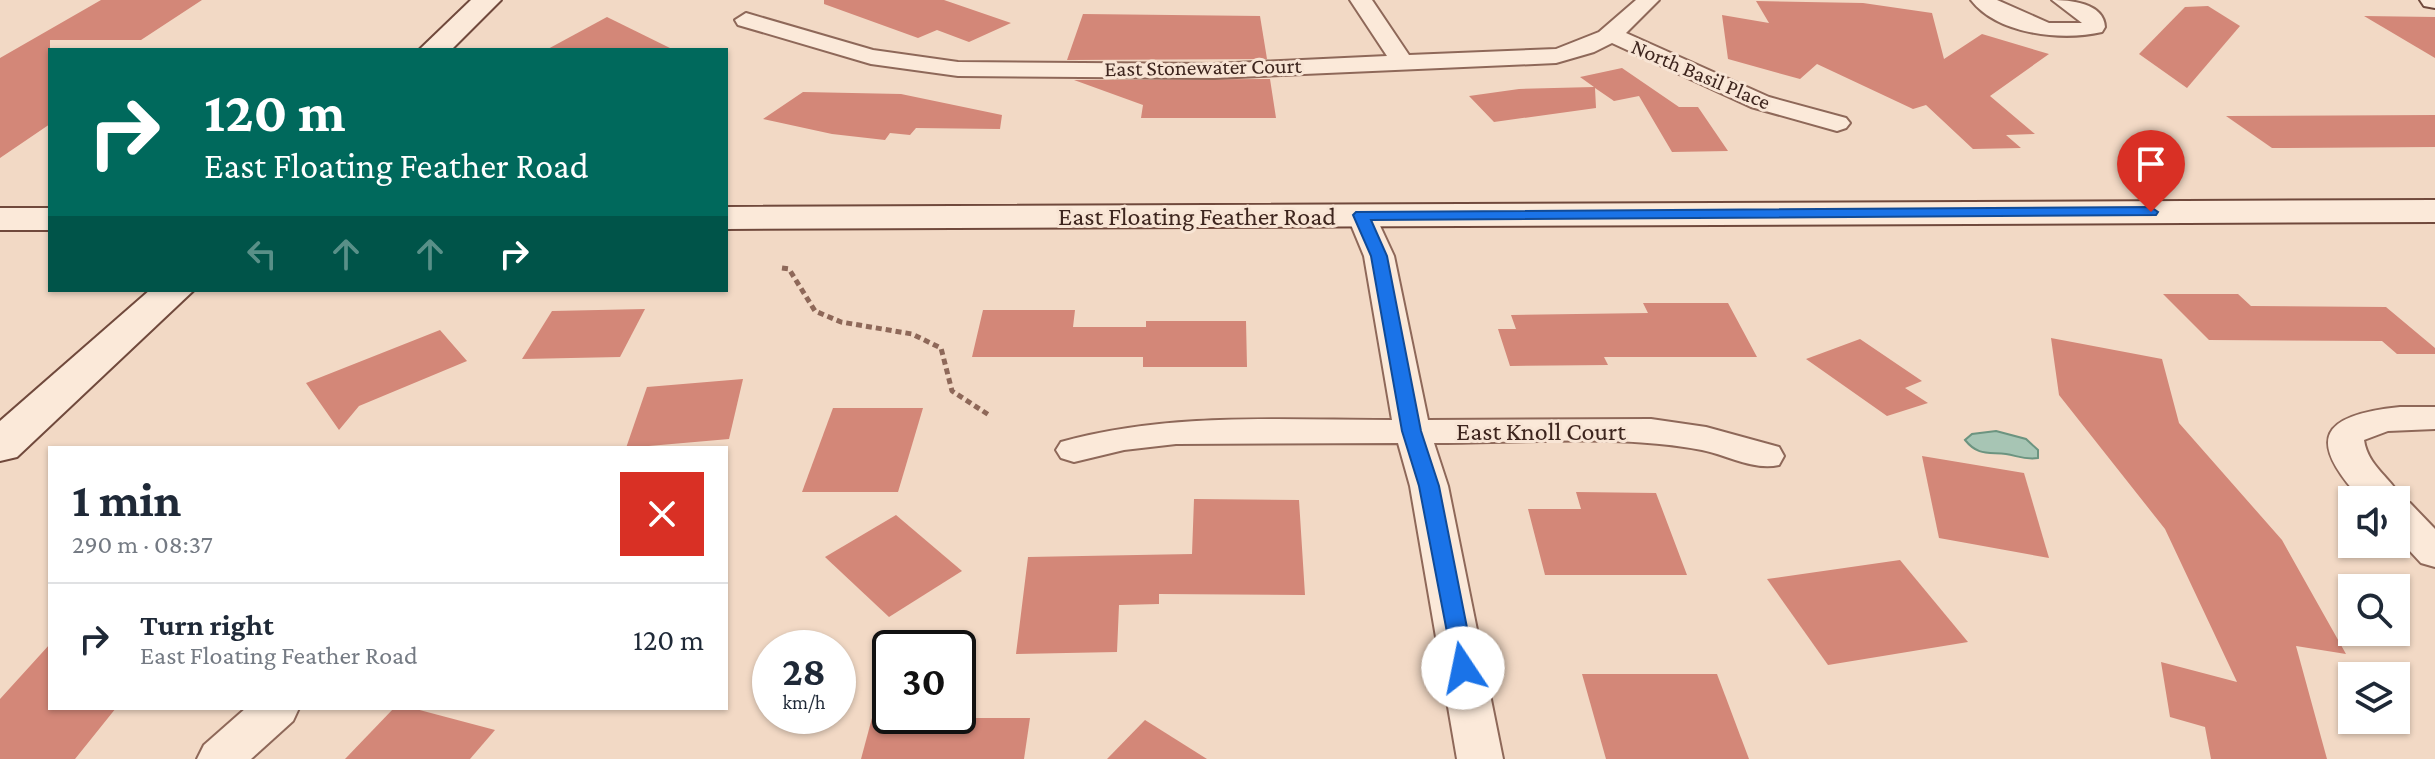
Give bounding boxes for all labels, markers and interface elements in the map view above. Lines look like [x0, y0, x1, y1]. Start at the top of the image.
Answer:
street label: North Basil Place [1628, 33, 1774, 115]
street label: East Stonewater Court [1104, 53, 1303, 81]
icon: right [72, 80, 176, 184]
text: 120 m [204, 81, 346, 143]
pin [2117, 130, 2185, 212]
icon: arrive [2129, 142, 2173, 186]
text: East Floating Feather Road [204, 146, 589, 186]
street label: East Floating Feather Road [1058, 202, 1336, 231]
icon: left [240, 232, 284, 276]
icon: ahead [324, 232, 368, 276]
icon: ahead [408, 232, 452, 276]
icon: right [492, 232, 536, 276]
street label: East Knoll Court [1456, 417, 1626, 446]
button: close [620, 472, 704, 556]
text: 1 min [72, 473, 181, 526]
map controls [2338, 486, 2410, 734]
button: sound [2338, 486, 2410, 558]
text: 290 m · 08:37 [72, 530, 213, 559]
button: search [2338, 574, 2410, 646]
text: Turn right [140, 608, 274, 641]
icon: right [72, 617, 116, 661]
text: 120 m [633, 623, 704, 656]
position arrow [1421, 626, 1505, 710]
speed limit sign: 30 [872, 630, 976, 734]
text: East Floating Feather Road [140, 641, 418, 670]
text: 28 [782, 649, 826, 694]
button: layers [2338, 662, 2410, 734]
text: km/h [782, 691, 826, 713]

